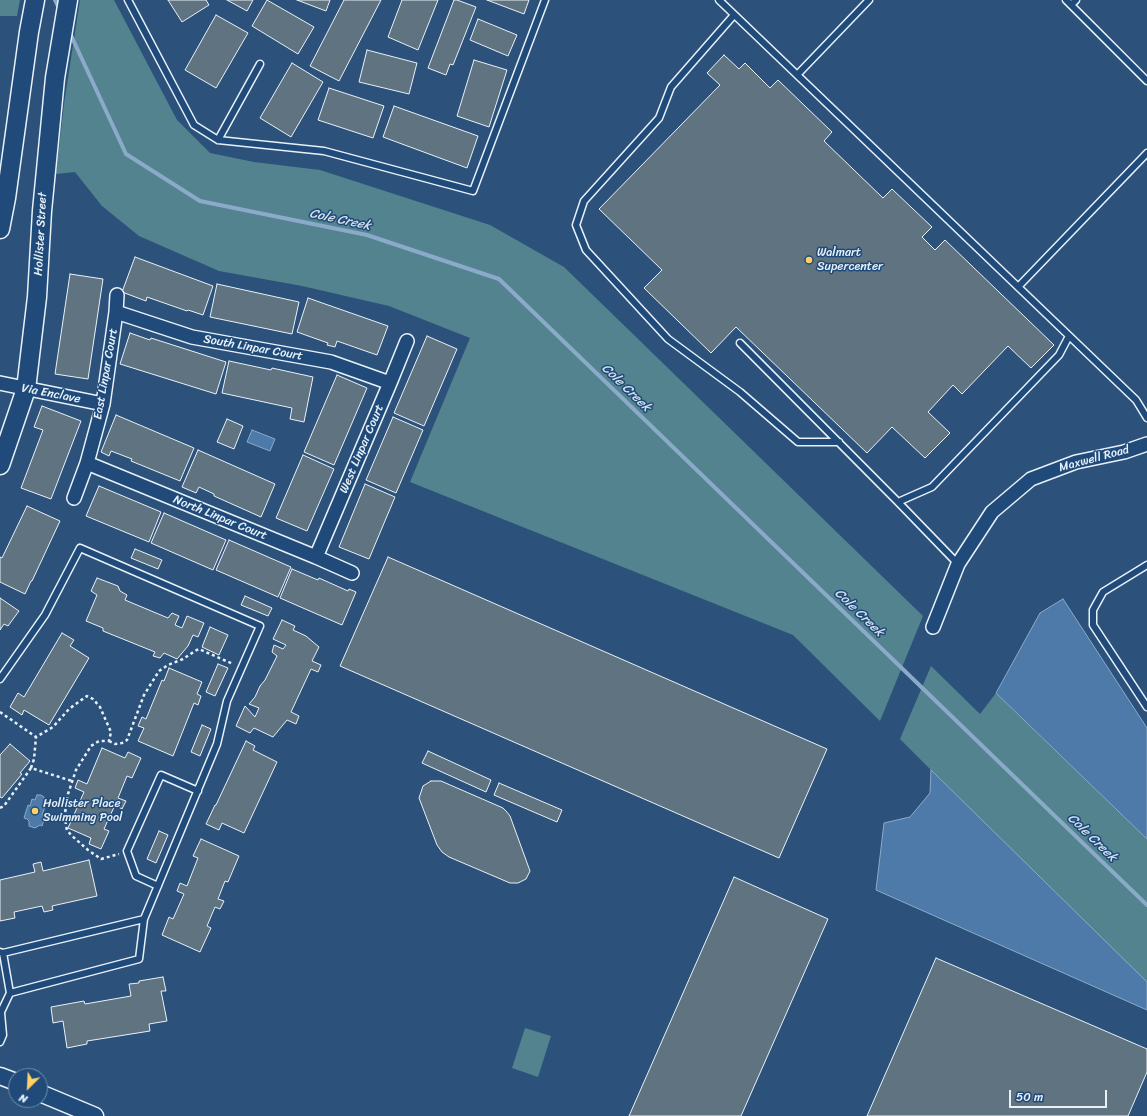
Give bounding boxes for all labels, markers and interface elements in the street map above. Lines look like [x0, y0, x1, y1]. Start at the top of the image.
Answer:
street label: Hollister Street [32, 192, 50, 276]
water label: Cole Creek [308, 206, 372, 234]
place label: Walmart Supercenter [817, 246, 883, 274]
marker: Walmart Supercenter [804, 255, 814, 265]
street label: East Linpar Court [91, 327, 121, 421]
street label: South Linpar Court [202, 332, 304, 364]
water label: Cole Creek [598, 361, 654, 415]
street label: Via Enclave [20, 381, 82, 407]
street label: West Linpar Court [337, 402, 387, 496]
street label: Maxwell Road [1057, 443, 1131, 475]
street label: North Linpar Court [171, 493, 269, 543]
water label: Cole Creek [831, 586, 887, 640]
place label: Hollister Place Swimming Pool [43, 797, 122, 825]
marker: Hollister Place Swimming Pool [30, 806, 40, 816]
water label: Cole Creek [1064, 811, 1120, 865]
north arrow [8, 1068, 48, 1108]
scale bar [1011, 1082, 1109, 1108]
text: 50 m [1016, 1086, 1043, 1108]
text: N [16, 1088, 31, 1109]

